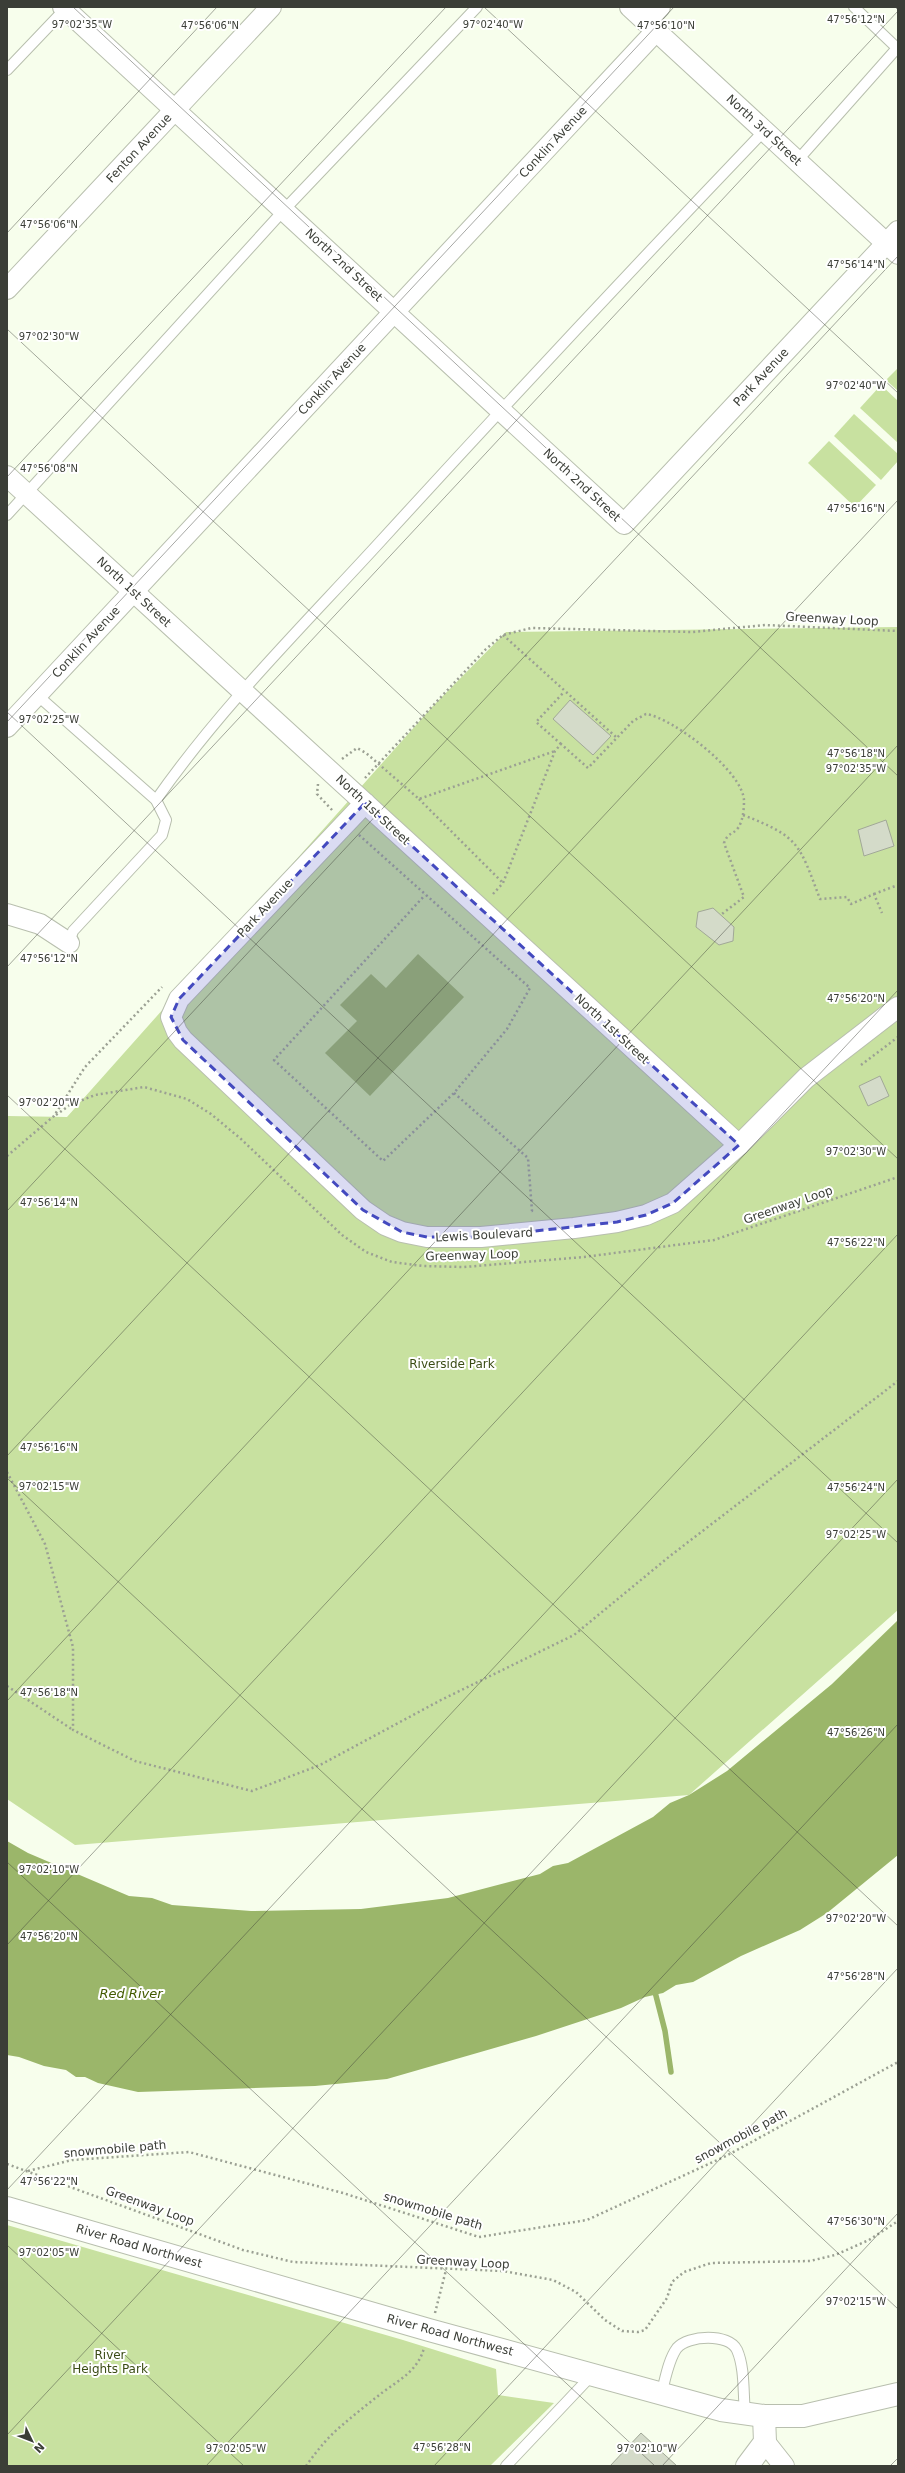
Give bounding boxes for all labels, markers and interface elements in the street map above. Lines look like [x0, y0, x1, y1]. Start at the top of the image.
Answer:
text: 47°56'12"N [827, 14, 885, 25]
text: 97°02'35"W [52, 19, 112, 30]
text: 97°02'40"W [463, 19, 523, 30]
text: 47°56'06"N [181, 20, 239, 31]
text: 47°56'10"N [637, 20, 695, 31]
street label: North 3rd Street [724, 92, 805, 169]
street label: Conklin Avenue [516, 103, 590, 181]
street label: Fenton Avenue [103, 111, 175, 185]
text: 47°56'06"N [20, 219, 78, 230]
street label: North 2nd Street [302, 226, 386, 305]
text: 47°56'14"N [827, 259, 885, 270]
text: 97°02'30"W [19, 331, 79, 342]
street label: Conklin Avenue [295, 340, 369, 418]
street label: Park Avenue [731, 345, 791, 409]
text: 97°02'40"W [826, 380, 886, 391]
street label: North 2nd Street [540, 446, 624, 525]
text: 47°56'08"N [20, 463, 78, 474]
text: 47°56'16"N [827, 503, 885, 514]
street label: North 1st Street [94, 554, 174, 630]
street label: Conklin Avenue [49, 603, 123, 681]
street label: Greenway Loop [785, 610, 879, 628]
text: 97°02'25"W [19, 714, 79, 725]
text: 47°56'18"N [827, 748, 885, 759]
text: 97°02'35"W [826, 763, 886, 774]
street label: North 1st Street [333, 772, 413, 848]
street label: Park Avenue [235, 876, 295, 940]
text: 47°56'12"N [20, 953, 78, 964]
street label: North 1st Street [572, 991, 652, 1067]
text: 47°56'20"N [827, 993, 885, 1004]
text: 97°02'20"W [19, 1097, 79, 1108]
text: 97°02'30"W [826, 1146, 886, 1157]
street label: Greenway Loop [742, 1183, 834, 1227]
text: 47°56'14"N [20, 1197, 78, 1208]
street label: Lewis Boulevard [435, 1225, 533, 1245]
text: 47°56'22"N [827, 1237, 885, 1248]
street label: Greenway Loop [425, 1246, 519, 1264]
park label: Riverside Park [409, 1357, 495, 1371]
text: 47°56'16"N [20, 1442, 78, 1453]
text: 97°02'15"W [19, 1481, 79, 1492]
text: 47°56'24"N [827, 1482, 885, 1493]
text: 97°02'25"W [826, 1529, 886, 1540]
text: 47°56'18"N [20, 1687, 78, 1698]
text: 47°56'26"N [827, 1727, 885, 1738]
text: 97°02'10"W [19, 1864, 79, 1875]
text: 97°02'20"W [826, 1913, 886, 1924]
text: 47°56'20"N [20, 1931, 78, 1942]
text: 47°56'28"N [827, 1971, 885, 1982]
water label: Red River [99, 1986, 164, 2001]
street label: snowmobile path [692, 2106, 790, 2166]
street label: snowmobile path [63, 2138, 167, 2160]
text: 47°56'22"N [20, 2176, 78, 2187]
street label: Greenway Loop [104, 2183, 196, 2229]
street label: snowmobile path [382, 2189, 484, 2233]
text: 47°56'30"N [827, 2216, 885, 2227]
street label: River Road Northwest [74, 2221, 204, 2271]
text: 97°02'05"W [19, 2247, 79, 2258]
street label: Greenway Loop [416, 2253, 510, 2271]
text: 97°02'15"W [826, 2296, 886, 2307]
street label: River Road Northwest [385, 2311, 515, 2359]
park label: River Heights Park [72, 2348, 148, 2376]
north arrow [12, 2421, 52, 2461]
text: N [31, 2440, 47, 2455]
text: 47°56'28"N [413, 2442, 471, 2453]
text: 97°02'05"W [206, 2443, 266, 2454]
text: 97°02'10"W [617, 2443, 677, 2454]

